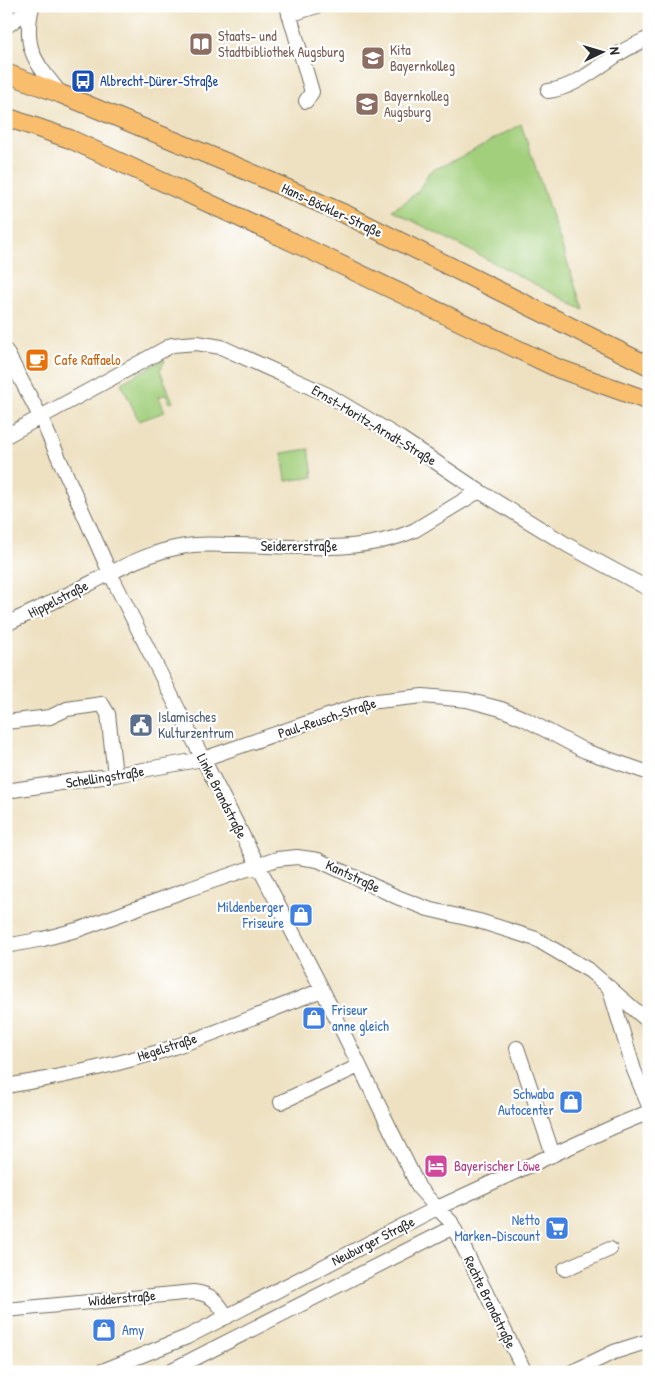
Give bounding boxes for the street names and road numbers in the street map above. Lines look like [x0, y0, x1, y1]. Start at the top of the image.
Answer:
street label: Hans-Böckler-Straße [278, 178, 386, 242]
street label: Ernst-Moritz-Arndt-Straße [308, 380, 441, 470]
street label: Seidererstraße [261, 536, 338, 556]
street label: Hippelstraße [24, 575, 92, 623]
street label: Paul-Reusch-Straße [275, 693, 379, 743]
street label: Linke Brandstraße [192, 750, 252, 842]
street label: Schellingstraße [64, 761, 146, 793]
street label: Kantstraße [322, 855, 384, 897]
street label: Hegelstraße [135, 1028, 200, 1066]
street label: Neuburger Straße [328, 1211, 418, 1271]
street label: Rechte Brandstraße [459, 1252, 521, 1352]
street label: Widderstraße [87, 1285, 157, 1311]

